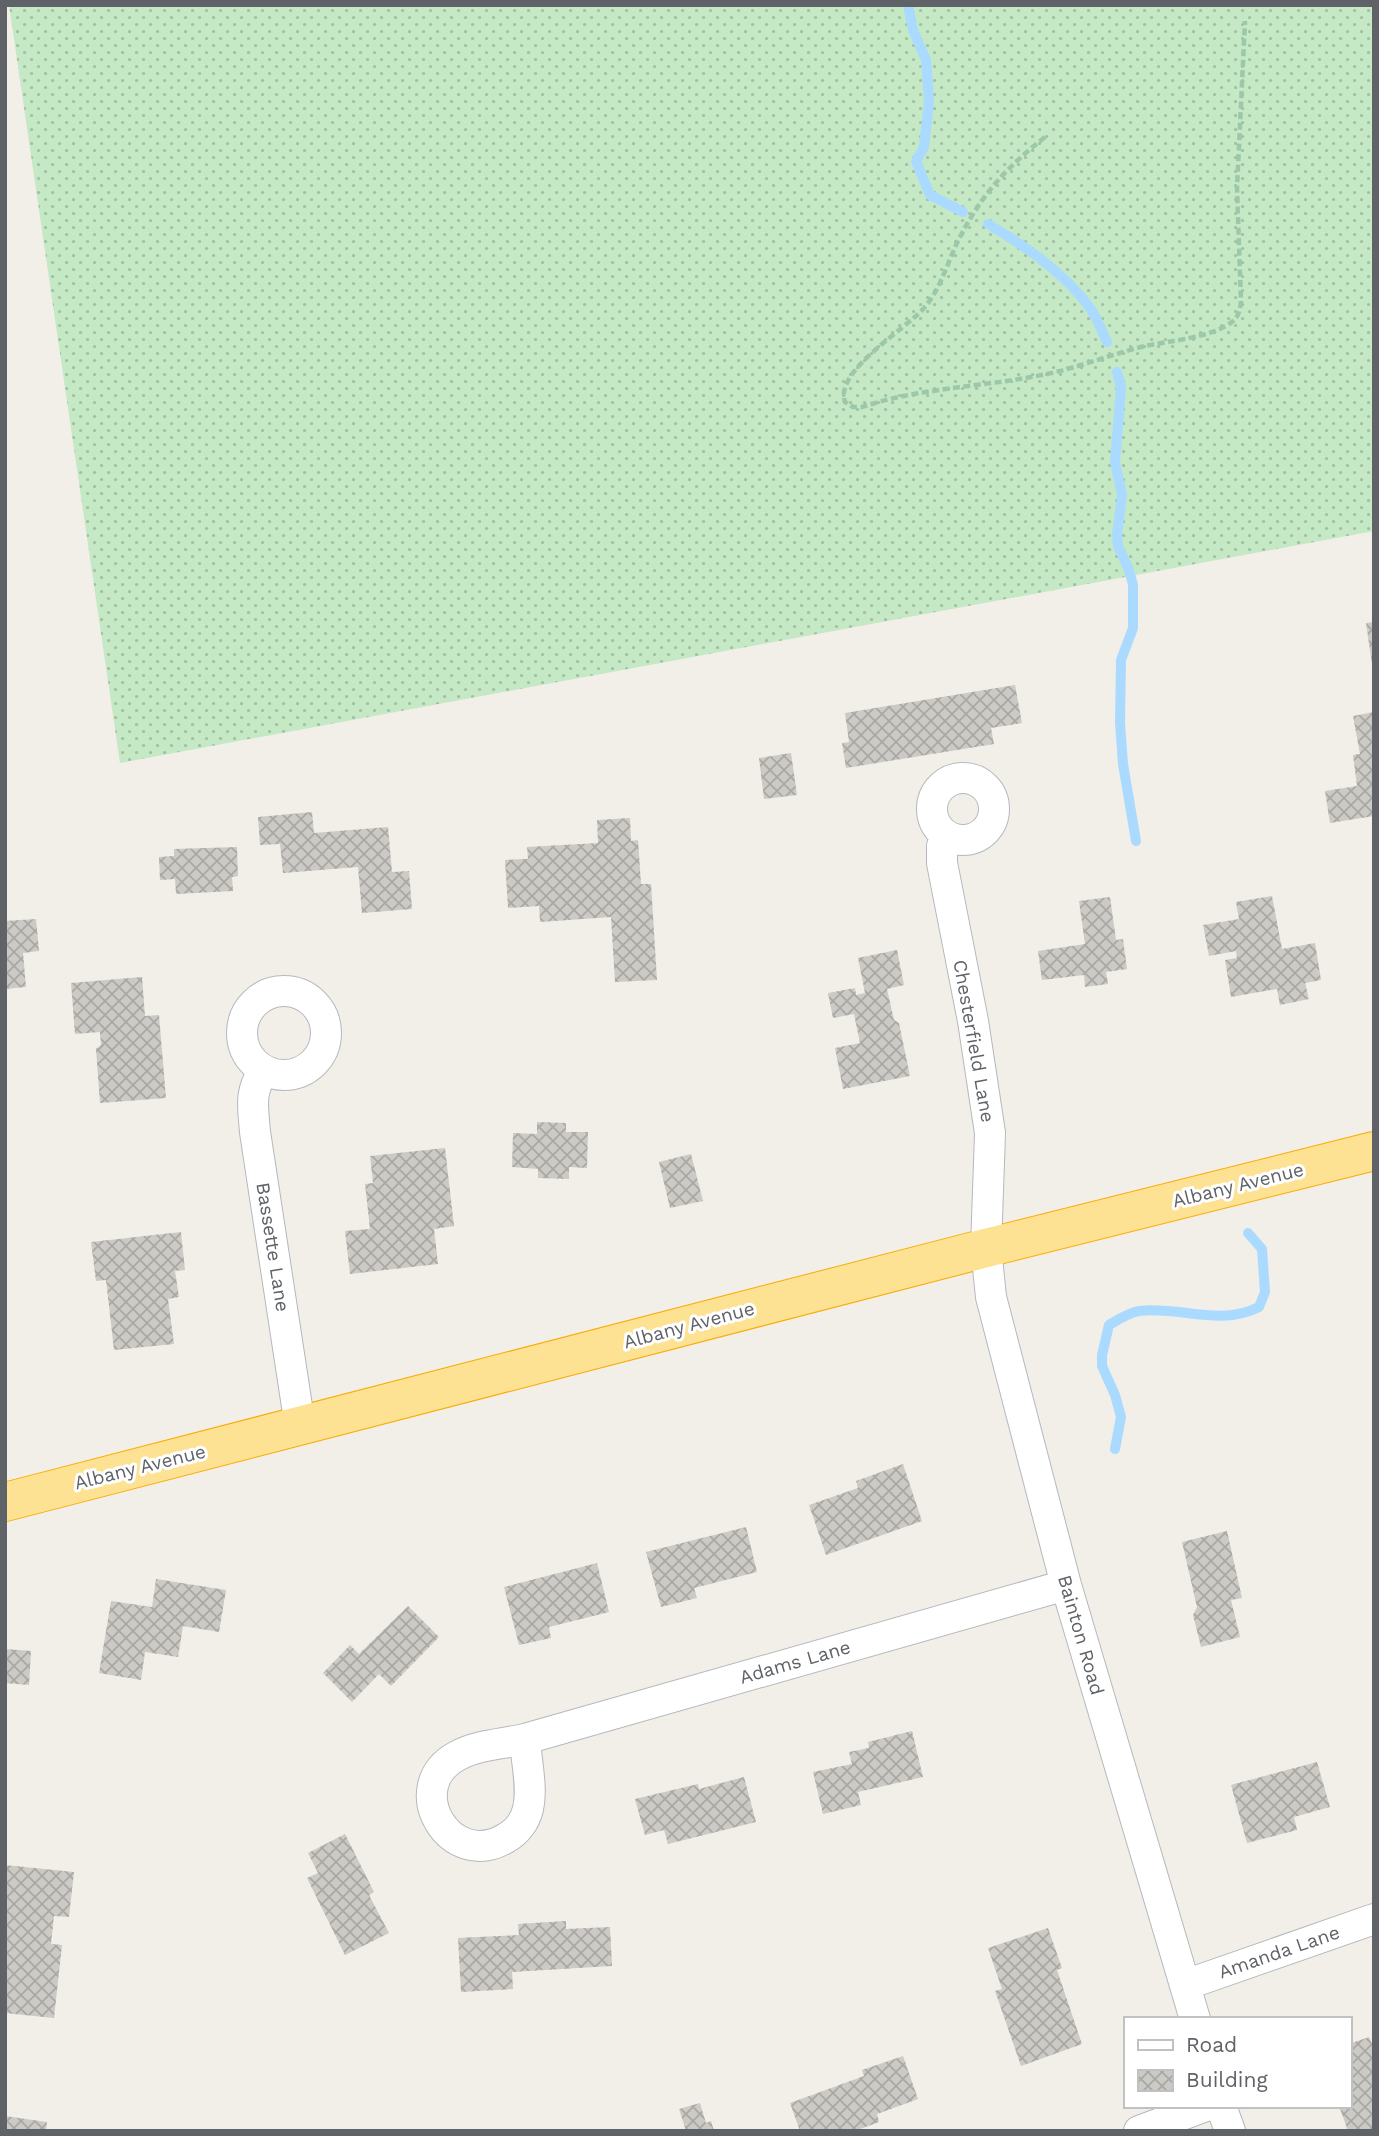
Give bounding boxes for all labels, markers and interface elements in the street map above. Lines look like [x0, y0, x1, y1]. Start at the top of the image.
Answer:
street label: Chesterfield Lane [948, 958, 1000, 1124]
street label: Albany Avenue [1170, 1158, 1306, 1212]
street label: Bassette Lane [251, 1181, 295, 1313]
street label: Albany Avenue [621, 1296, 757, 1354]
street label: Albany Avenue [72, 1440, 208, 1494]
street label: Bainton Road [1053, 1572, 1109, 1698]
street label: Adams Lane [737, 1635, 853, 1689]
street label: Amanda Lane [1215, 1920, 1343, 1984]
legend [1124, 2017, 1351, 2108]
text: Road [1186, 2032, 1237, 2057]
text: Building [1186, 2067, 1268, 2092]

